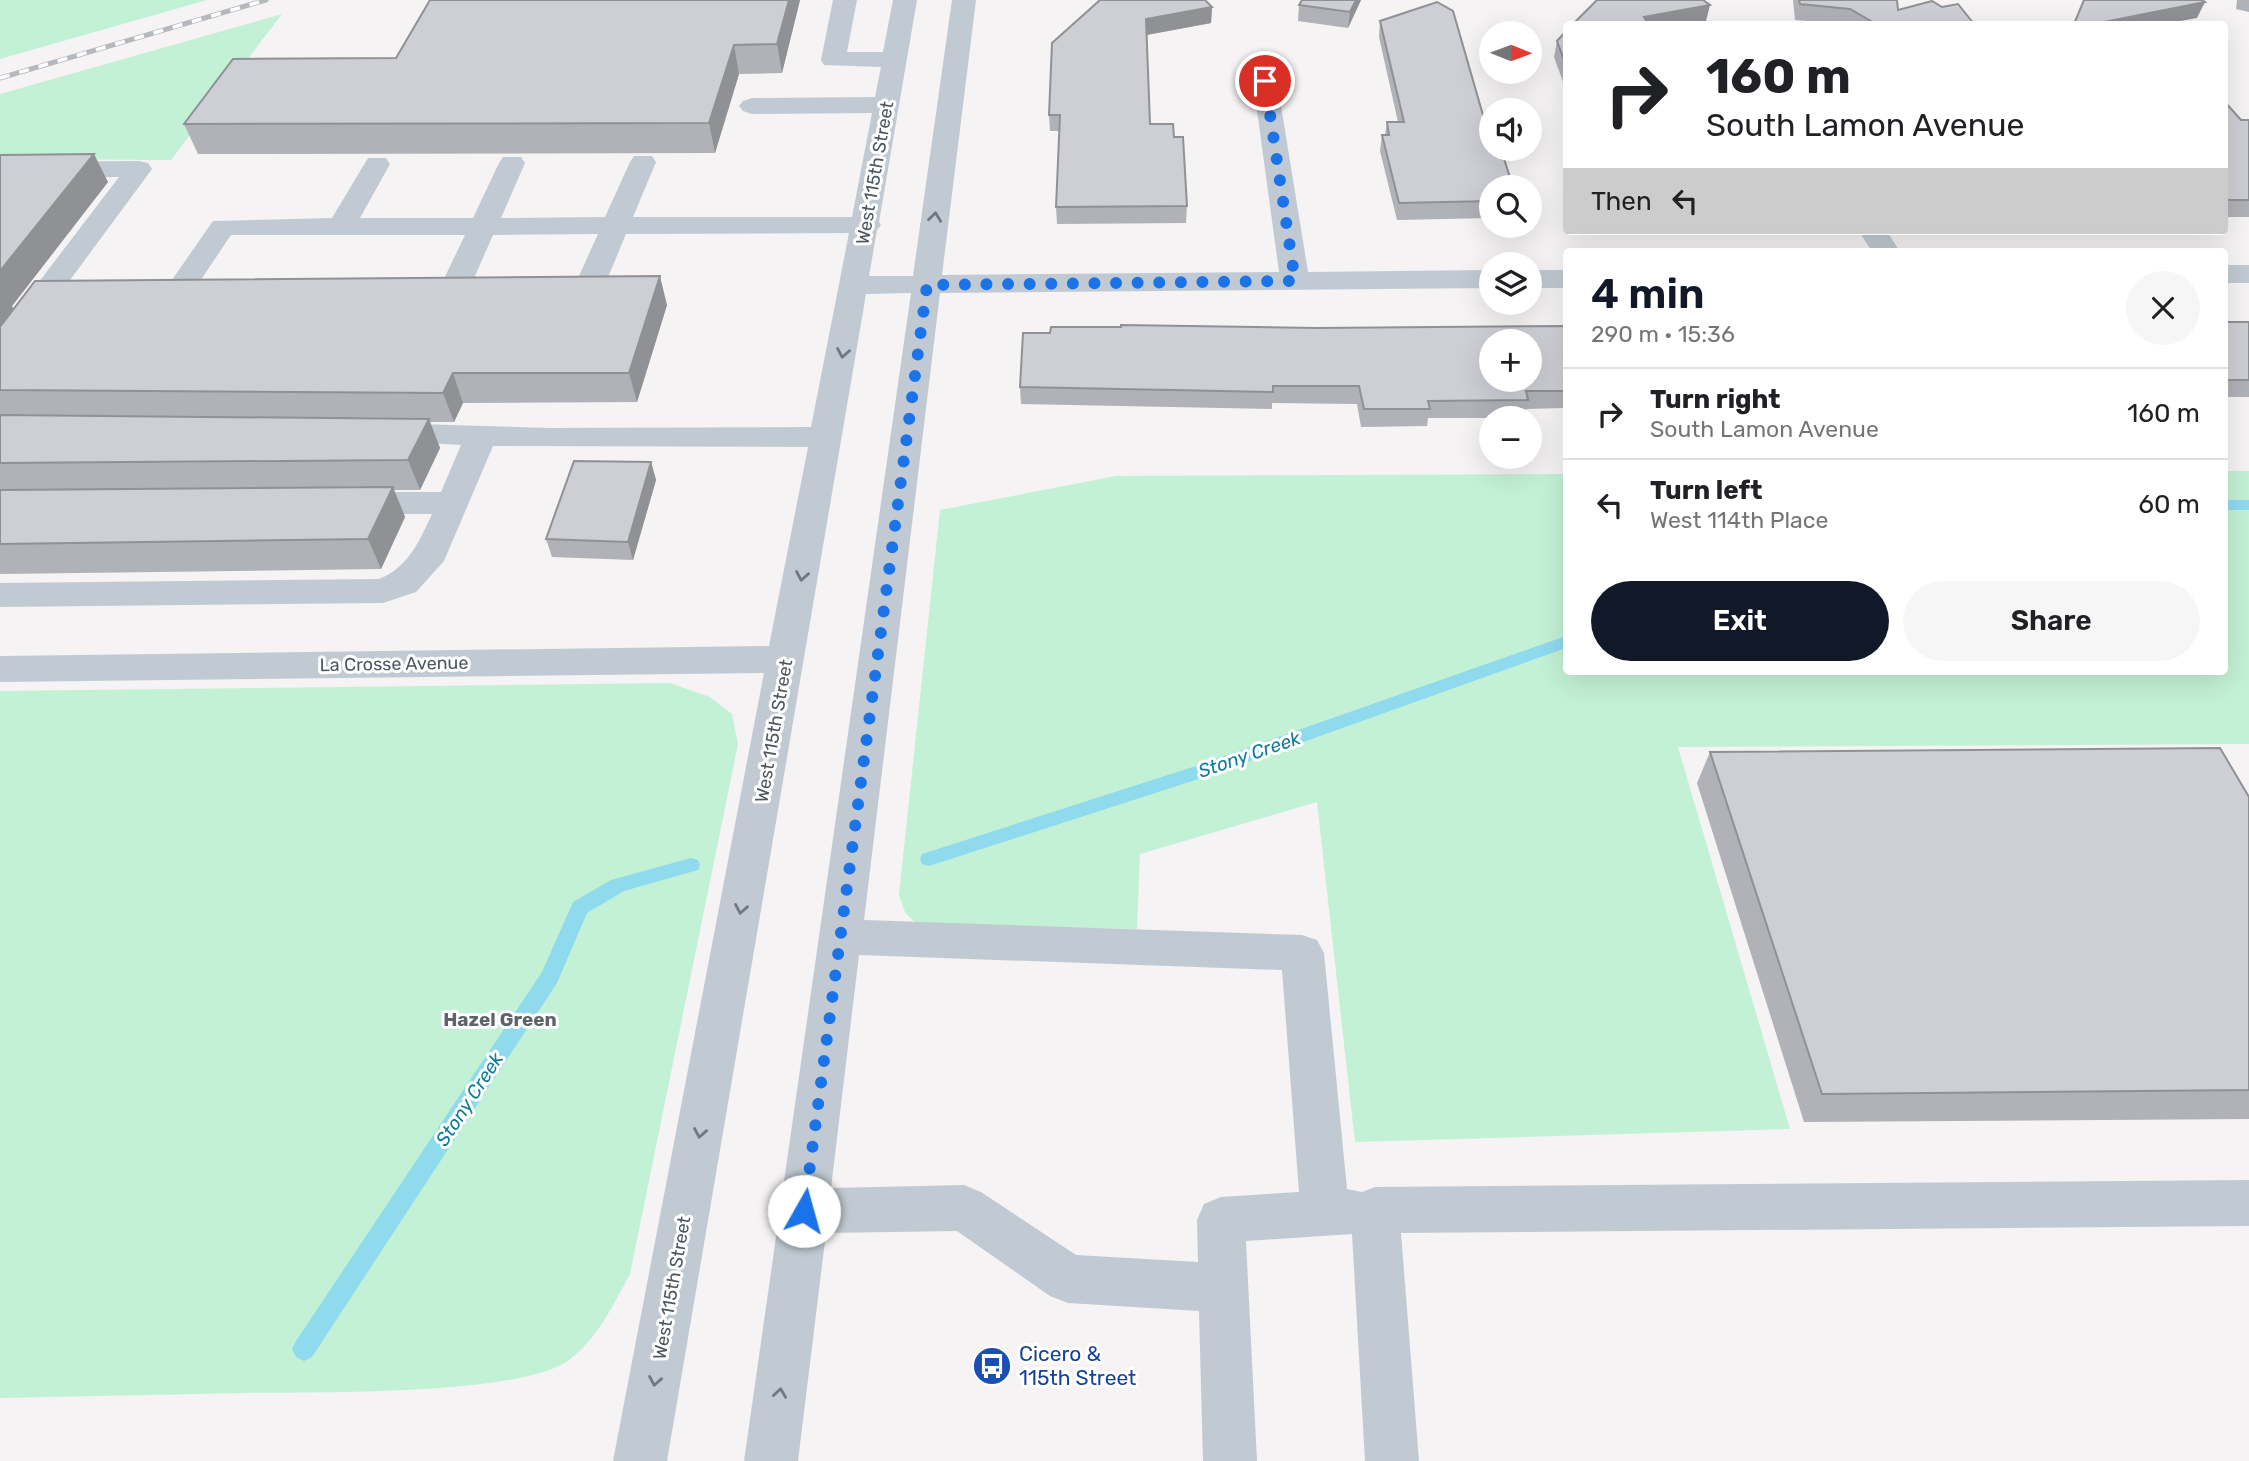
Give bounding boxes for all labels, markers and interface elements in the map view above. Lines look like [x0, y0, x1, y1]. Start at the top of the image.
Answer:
north arrow [1479, 21, 1542, 84]
map controls [1479, 21, 1542, 469]
text: 160 m [1706, 47, 1851, 105]
icon: right [1591, 49, 1682, 140]
pin [1235, 51, 1295, 111]
icon: arrive [1246, 62, 1284, 100]
button: sound [1479, 98, 1542, 161]
street label: West 115th Street [852, 100, 898, 246]
text: South Lamon Avenue [1706, 106, 2024, 144]
button: search [1479, 175, 1542, 238]
icon: left [1666, 182, 1704, 220]
text: Then [1591, 186, 1652, 217]
one-way arrow [927, 211, 942, 223]
button: layers [1479, 252, 1542, 315]
text: 4 min [1591, 269, 1705, 319]
button: close [2126, 271, 2200, 345]
text: 290 m · 15:36 [1591, 320, 1735, 348]
button: + [1479, 329, 1542, 392]
one-way arrow [836, 347, 851, 358]
text: Turn right [1650, 384, 1780, 415]
icon: right [1591, 395, 1629, 433]
text: 160 m [2127, 398, 2200, 429]
button: − [1479, 406, 1542, 469]
text: South Lamon Avenue [1650, 415, 1879, 443]
text: Turn left [1650, 475, 1762, 506]
icon: left [1591, 486, 1629, 524]
text: 60 m [2138, 489, 2200, 520]
text: West 114th Place [1650, 506, 1828, 534]
one-way arrow [796, 570, 811, 582]
button: Exit [1591, 581, 1889, 661]
button: Share [1903, 581, 2200, 661]
street label: La Crosse Avenue [319, 652, 469, 676]
street label: West 115th Street [751, 658, 797, 804]
water label: Stony Creek [1195, 726, 1303, 783]
one-way arrow [735, 903, 750, 915]
district label: Hazel Green [443, 1008, 557, 1031]
water label: Stony Creek [431, 1048, 508, 1150]
one-way arrow [693, 1127, 708, 1139]
position arrow [767, 1174, 841, 1248]
street label: West 115th Street [649, 1215, 695, 1361]
place label: Cicero & 115th Street [1019, 1341, 1136, 1390]
bus stop icon: Cicero & 115th Street [971, 1345, 1013, 1387]
one-way arrow [648, 1375, 663, 1387]
one-way arrow [772, 1387, 787, 1399]

